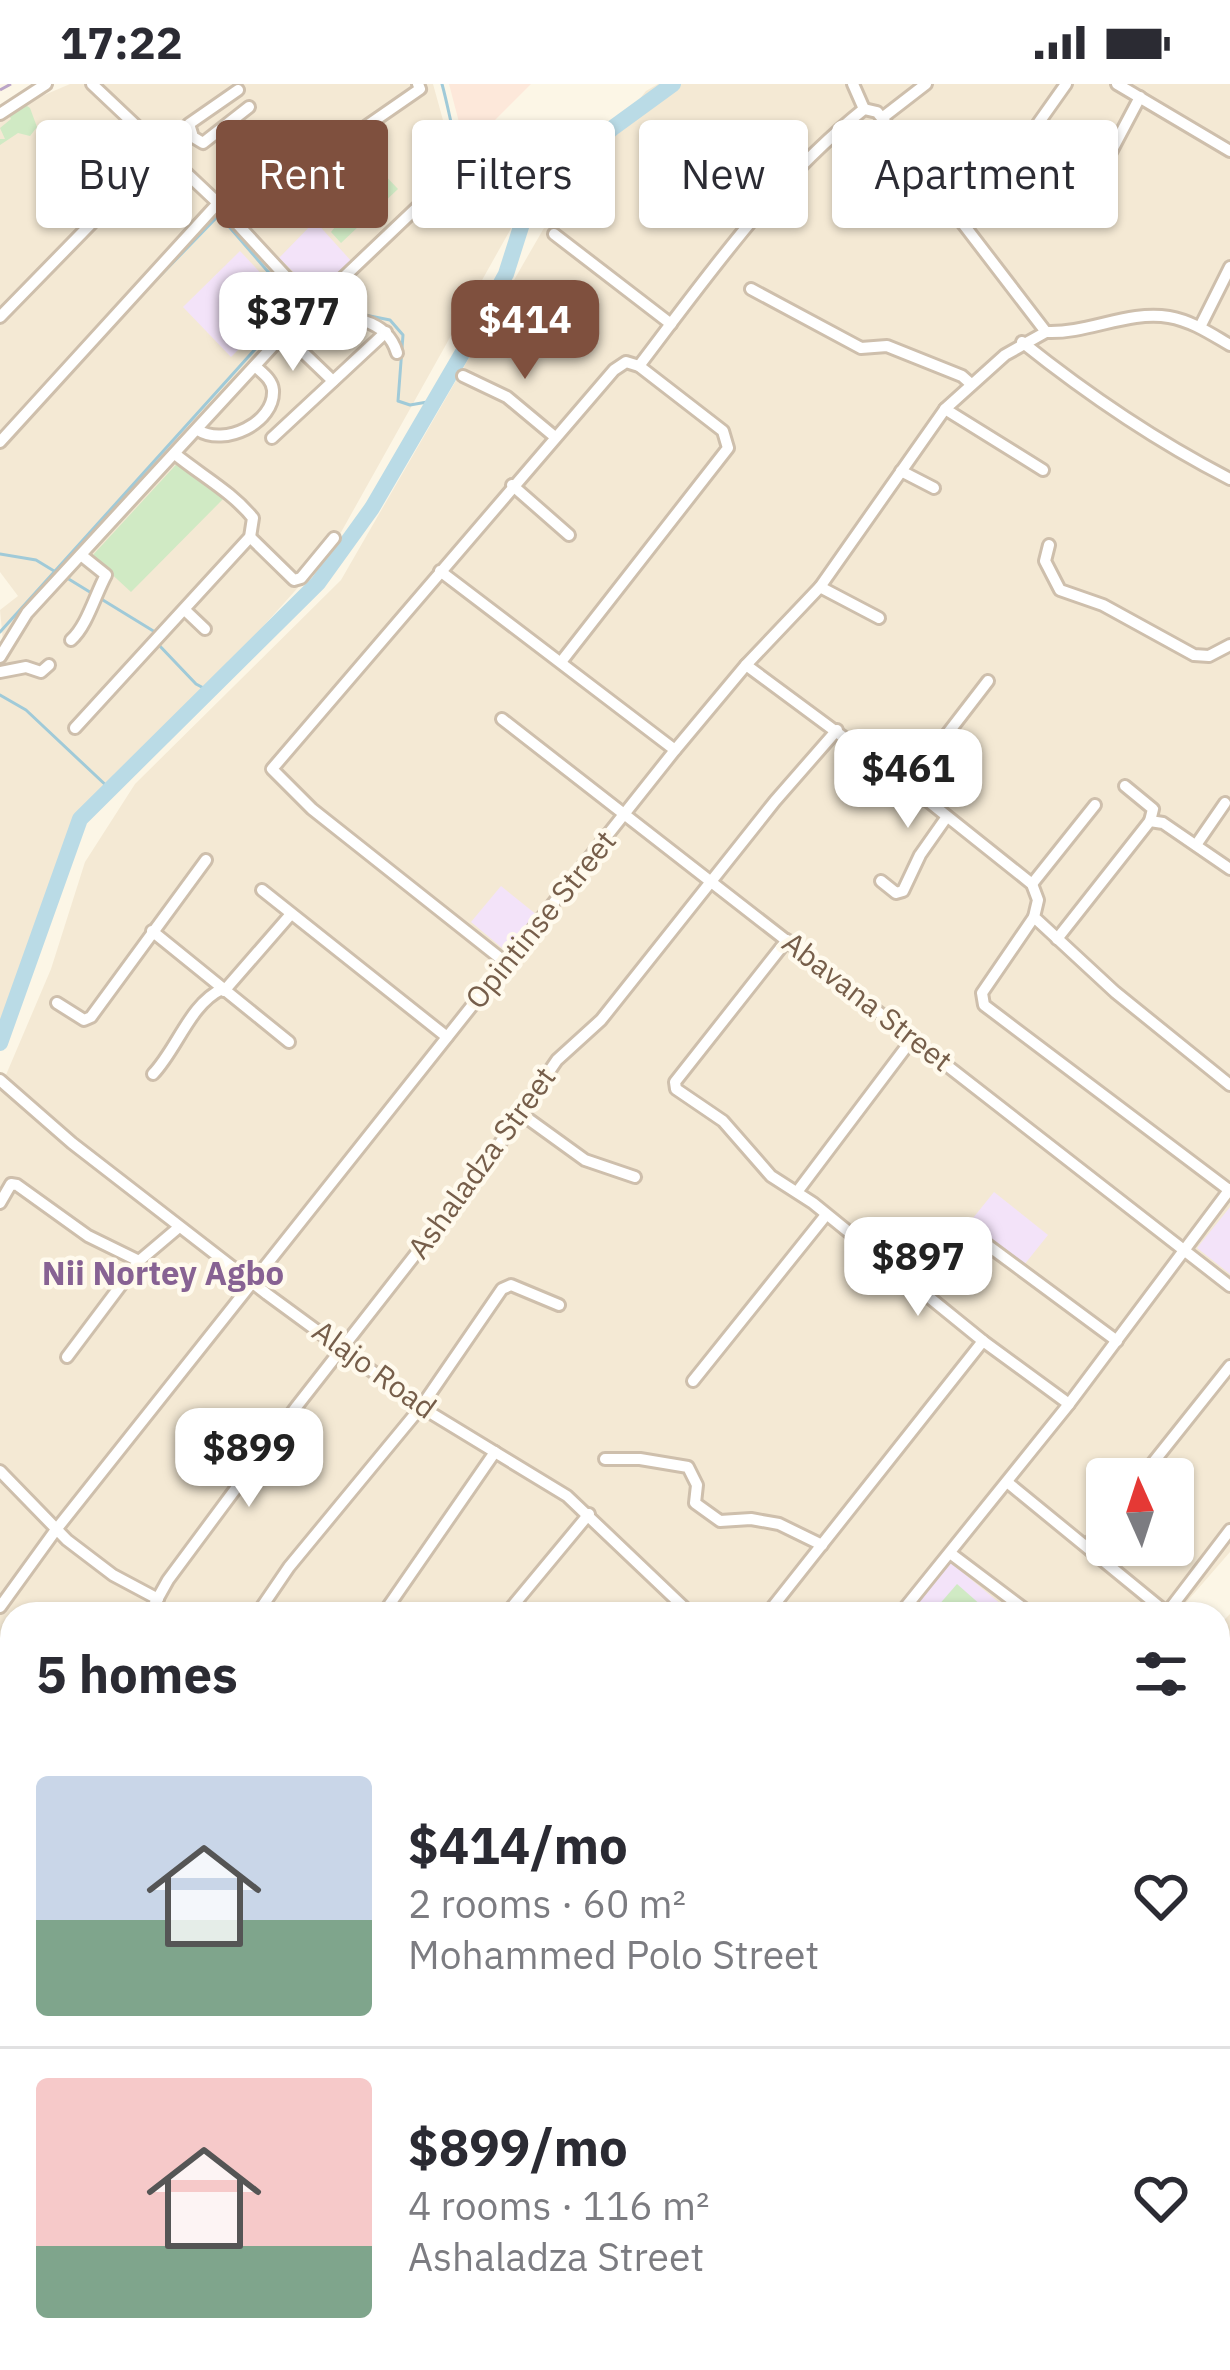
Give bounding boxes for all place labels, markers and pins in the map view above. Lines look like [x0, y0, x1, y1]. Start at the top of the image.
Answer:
pin: $377 [222, 272, 364, 374]
pin: $414 [454, 280, 596, 382]
pin: $461 [837, 729, 979, 831]
pin: $897 [847, 1217, 989, 1319]
pin: $899 [178, 1408, 320, 1510]

